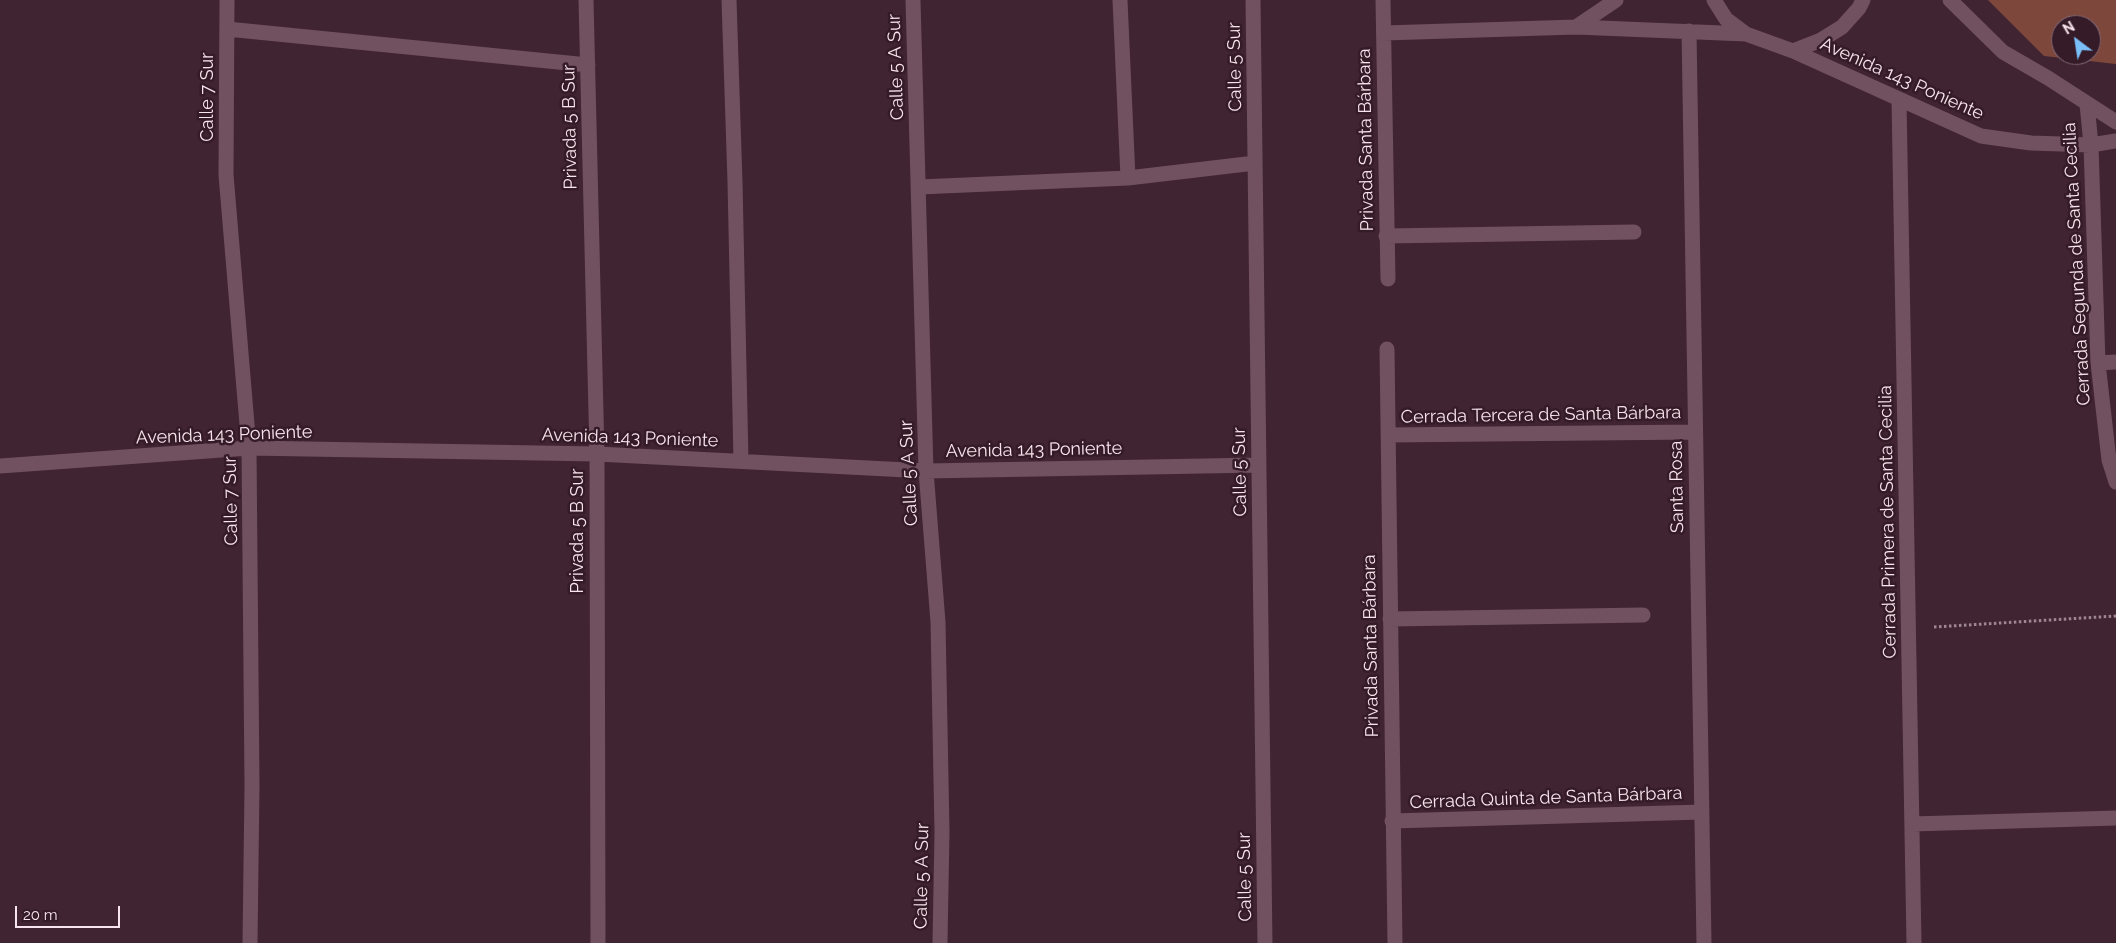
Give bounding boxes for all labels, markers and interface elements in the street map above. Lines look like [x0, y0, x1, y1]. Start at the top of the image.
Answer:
street label: Calle 5 A Sur [883, 14, 909, 120]
north arrow [2051, 15, 2101, 65]
text: N [2060, 18, 2077, 38]
street label: Calle 5 Sur [1223, 22, 1247, 112]
street label: Avenida 143 Poniente [1817, 33, 1987, 125]
street label: Privada Santa Bárbara [1354, 48, 1378, 232]
street label: Calle 7 Sur [197, 52, 219, 142]
street label: Privada 5 B Sur [558, 64, 582, 190]
street label: Cerrada Segunda de Santa Cecilia [2059, 122, 2095, 406]
street label: Cerrada Primera de Santa Cecilia [1875, 385, 1901, 659]
street label: Cerrada Tercera de Santa Bárbara [1401, 402, 1681, 428]
street label: Calle 5 A Sur [895, 419, 923, 527]
street label: Avenida 143 Poniente [135, 421, 313, 449]
street label: Avenida 143 Poniente [541, 424, 719, 452]
street label: Calle 5 Sur [1228, 427, 1252, 517]
street label: Avenida 143 Poniente [945, 438, 1123, 462]
street label: Santa Rosa [1665, 441, 1689, 533]
street label: Calle 7 Sur [219, 456, 243, 546]
street label: Privada 5 B Sur [567, 468, 589, 594]
street label: Privada Santa Bárbara [1359, 554, 1383, 738]
street label: Cerrada Quinta de Santa Bárbara [1409, 782, 1683, 814]
street label: Calle 5 A Sur [910, 823, 934, 929]
street label: Calle 5 Sur [1233, 832, 1257, 922]
scale bar [18, 896, 122, 928]
text: 20 m [23, 906, 58, 924]

